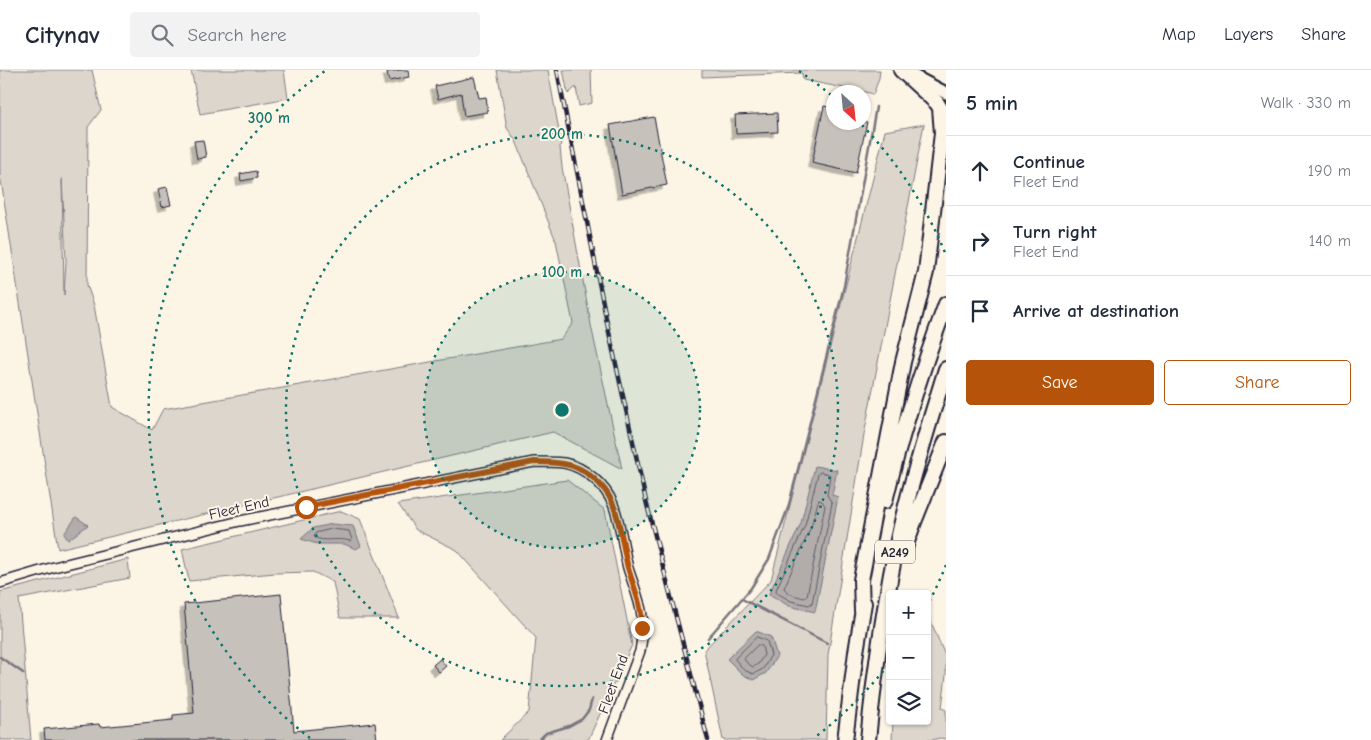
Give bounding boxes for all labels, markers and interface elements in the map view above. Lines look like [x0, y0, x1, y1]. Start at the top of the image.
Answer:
search box [130, 12, 480, 57]
text: Citynav [25, 21, 100, 49]
icon: search [148, 21, 176, 49]
text: Search here [188, 24, 286, 46]
text: Map [1162, 24, 1196, 45]
text: Layers [1224, 24, 1273, 45]
text: Share [1301, 24, 1346, 45]
north arrow [826, 85, 871, 130]
text: 5 min [966, 91, 1018, 115]
text: Walk · 330 m [1261, 94, 1351, 112]
text: 300 m [248, 109, 290, 127]
text: 200 m [541, 125, 583, 143]
text: Continue [1013, 151, 1085, 173]
icon: ahead [966, 157, 994, 185]
text: 190 m [1308, 162, 1351, 180]
text: Fleet End [1013, 173, 1079, 191]
text: Turn right [1013, 221, 1097, 243]
icon: right [966, 227, 994, 255]
text: 140 m [1309, 232, 1351, 250]
text: Fleet End [1013, 243, 1079, 261]
text: 100 m [542, 263, 582, 281]
icon: arrive [966, 297, 994, 325]
text: Arrive at destination [1013, 300, 1179, 322]
button: Save [966, 360, 1154, 405]
button: Share [1164, 360, 1351, 405]
centre of rings [553, 401, 571, 419]
street label: Fleet End [207, 492, 271, 524]
route start [295, 496, 318, 519]
road number: A249 [875, 541, 915, 564]
map controls [886, 590, 931, 725]
button: + [886, 590, 931, 635]
route end [631, 617, 654, 640]
button: − [886, 635, 931, 680]
street label: Fleet End [594, 652, 632, 716]
button: layers [886, 680, 931, 725]

